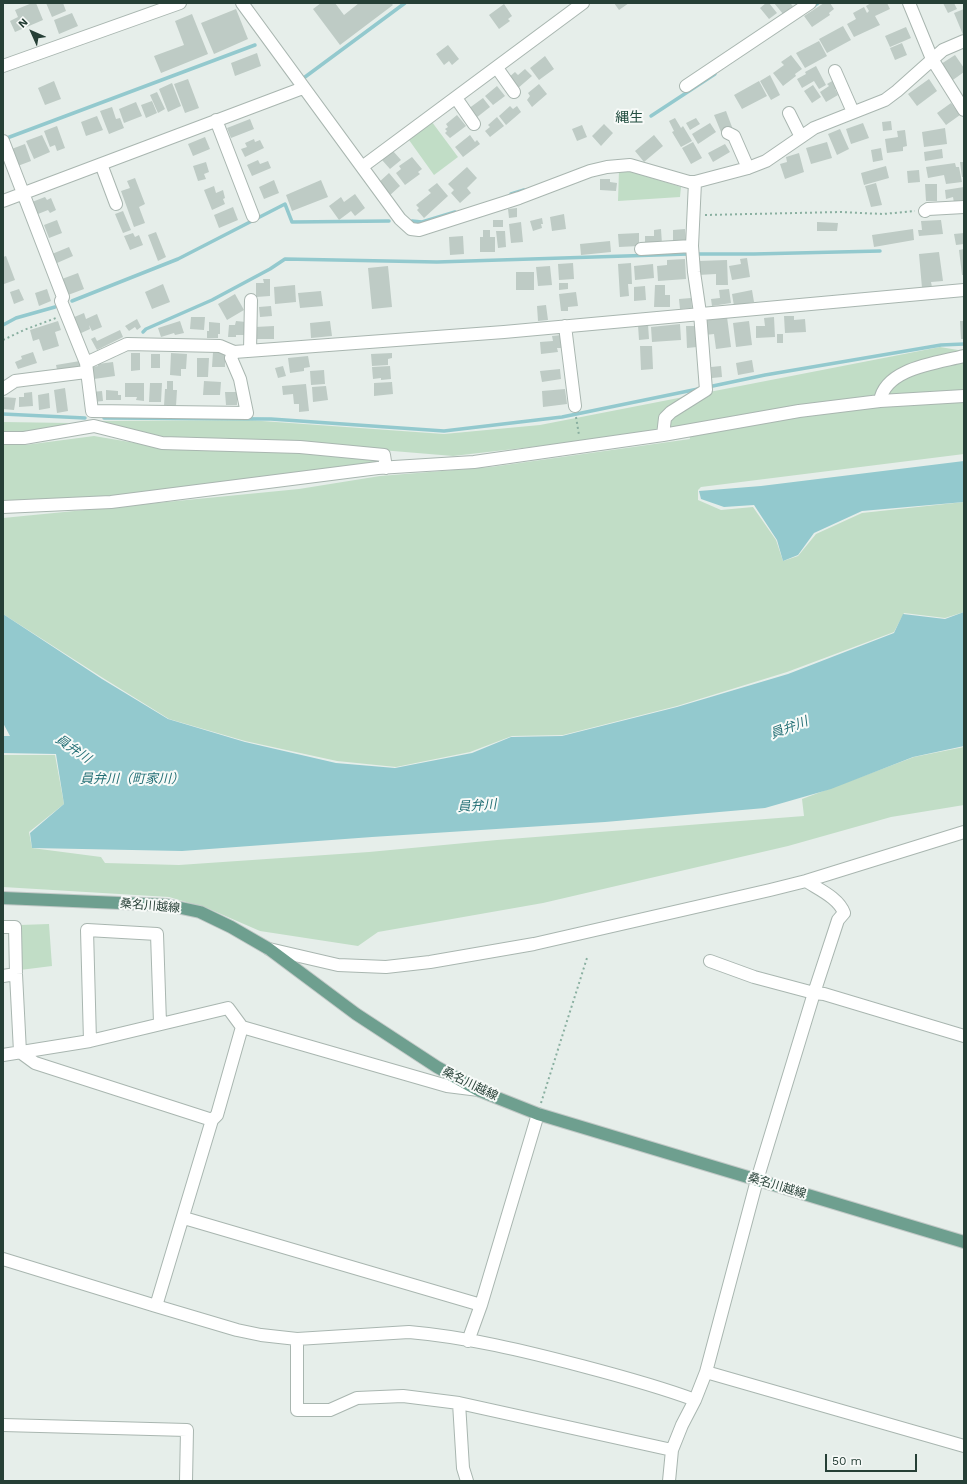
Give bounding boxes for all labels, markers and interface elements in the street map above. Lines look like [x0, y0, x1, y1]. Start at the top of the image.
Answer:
north arrow [12, 12, 52, 52]
text: N [16, 16, 31, 31]
district label: 縄生 [615, 110, 643, 126]
water label: 員弁川 [768, 714, 810, 742]
water label: 員弁川 [53, 731, 93, 767]
water label: 員弁川（町家川） [80, 771, 184, 787]
water label: 員弁川 [457, 797, 497, 815]
street label: 桑名川越線 [119, 896, 181, 916]
street label: 桑名川越線 [440, 1064, 500, 1104]
street label: 桑名川越線 [746, 1170, 808, 1202]
scale bar [827, 1446, 919, 1472]
text: 50 m [832, 1454, 862, 1468]

